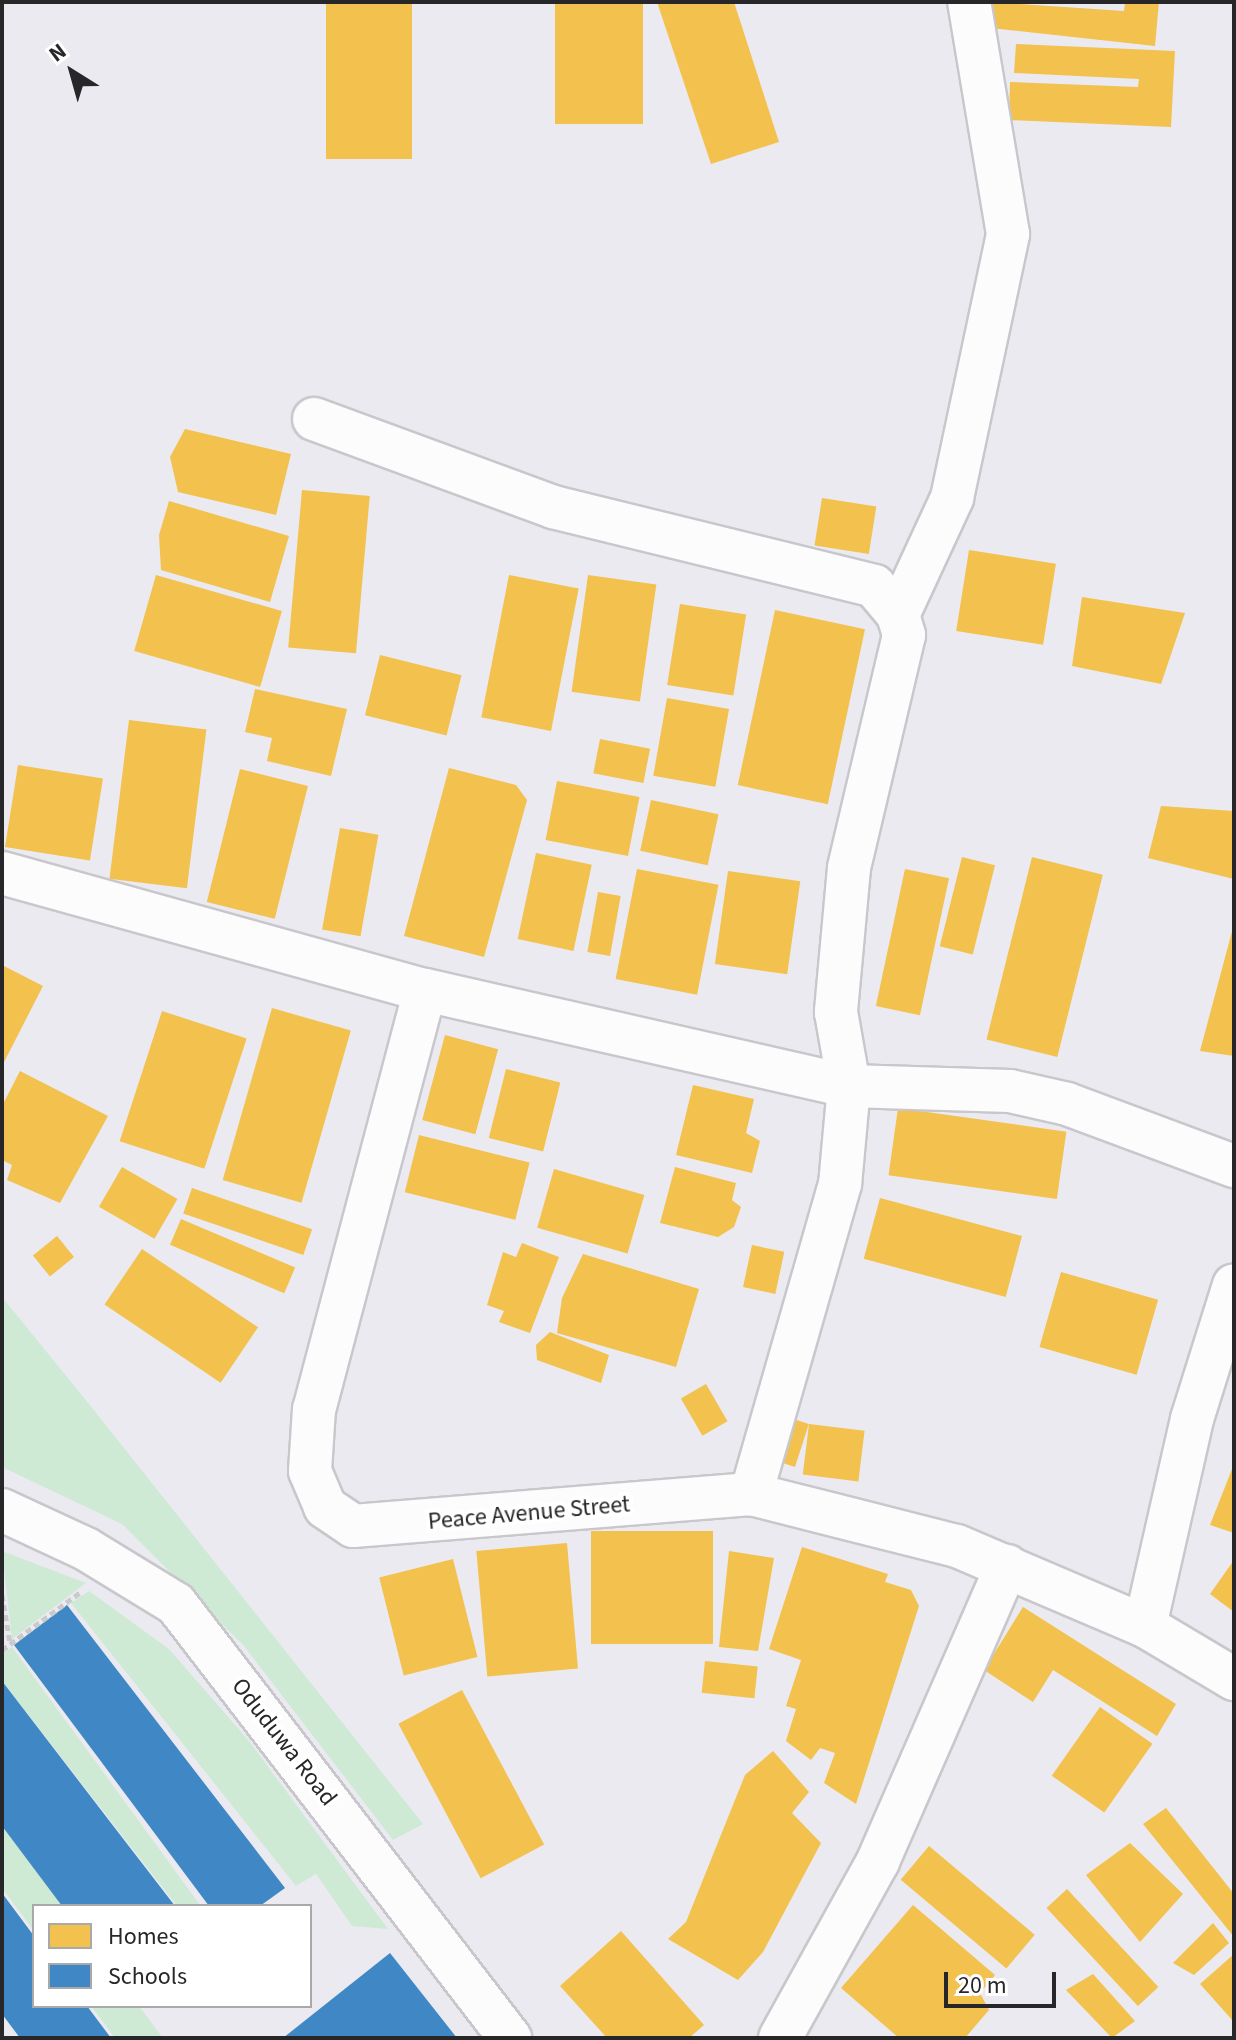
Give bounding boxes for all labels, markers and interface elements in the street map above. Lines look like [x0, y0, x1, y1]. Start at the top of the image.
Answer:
north arrow [32, 32, 112, 112]
text: N [42, 36, 73, 70]
street label: Peace Avenue Street [427, 1490, 631, 1536]
street label: Oduduwa Road [225, 1672, 343, 1812]
legend [32, 1904, 312, 2008]
text: Homes [108, 1919, 179, 1954]
scale bar [948, 1956, 1060, 2006]
text: Schools [108, 1959, 187, 1994]
text: 20 m [958, 1968, 1007, 2003]

